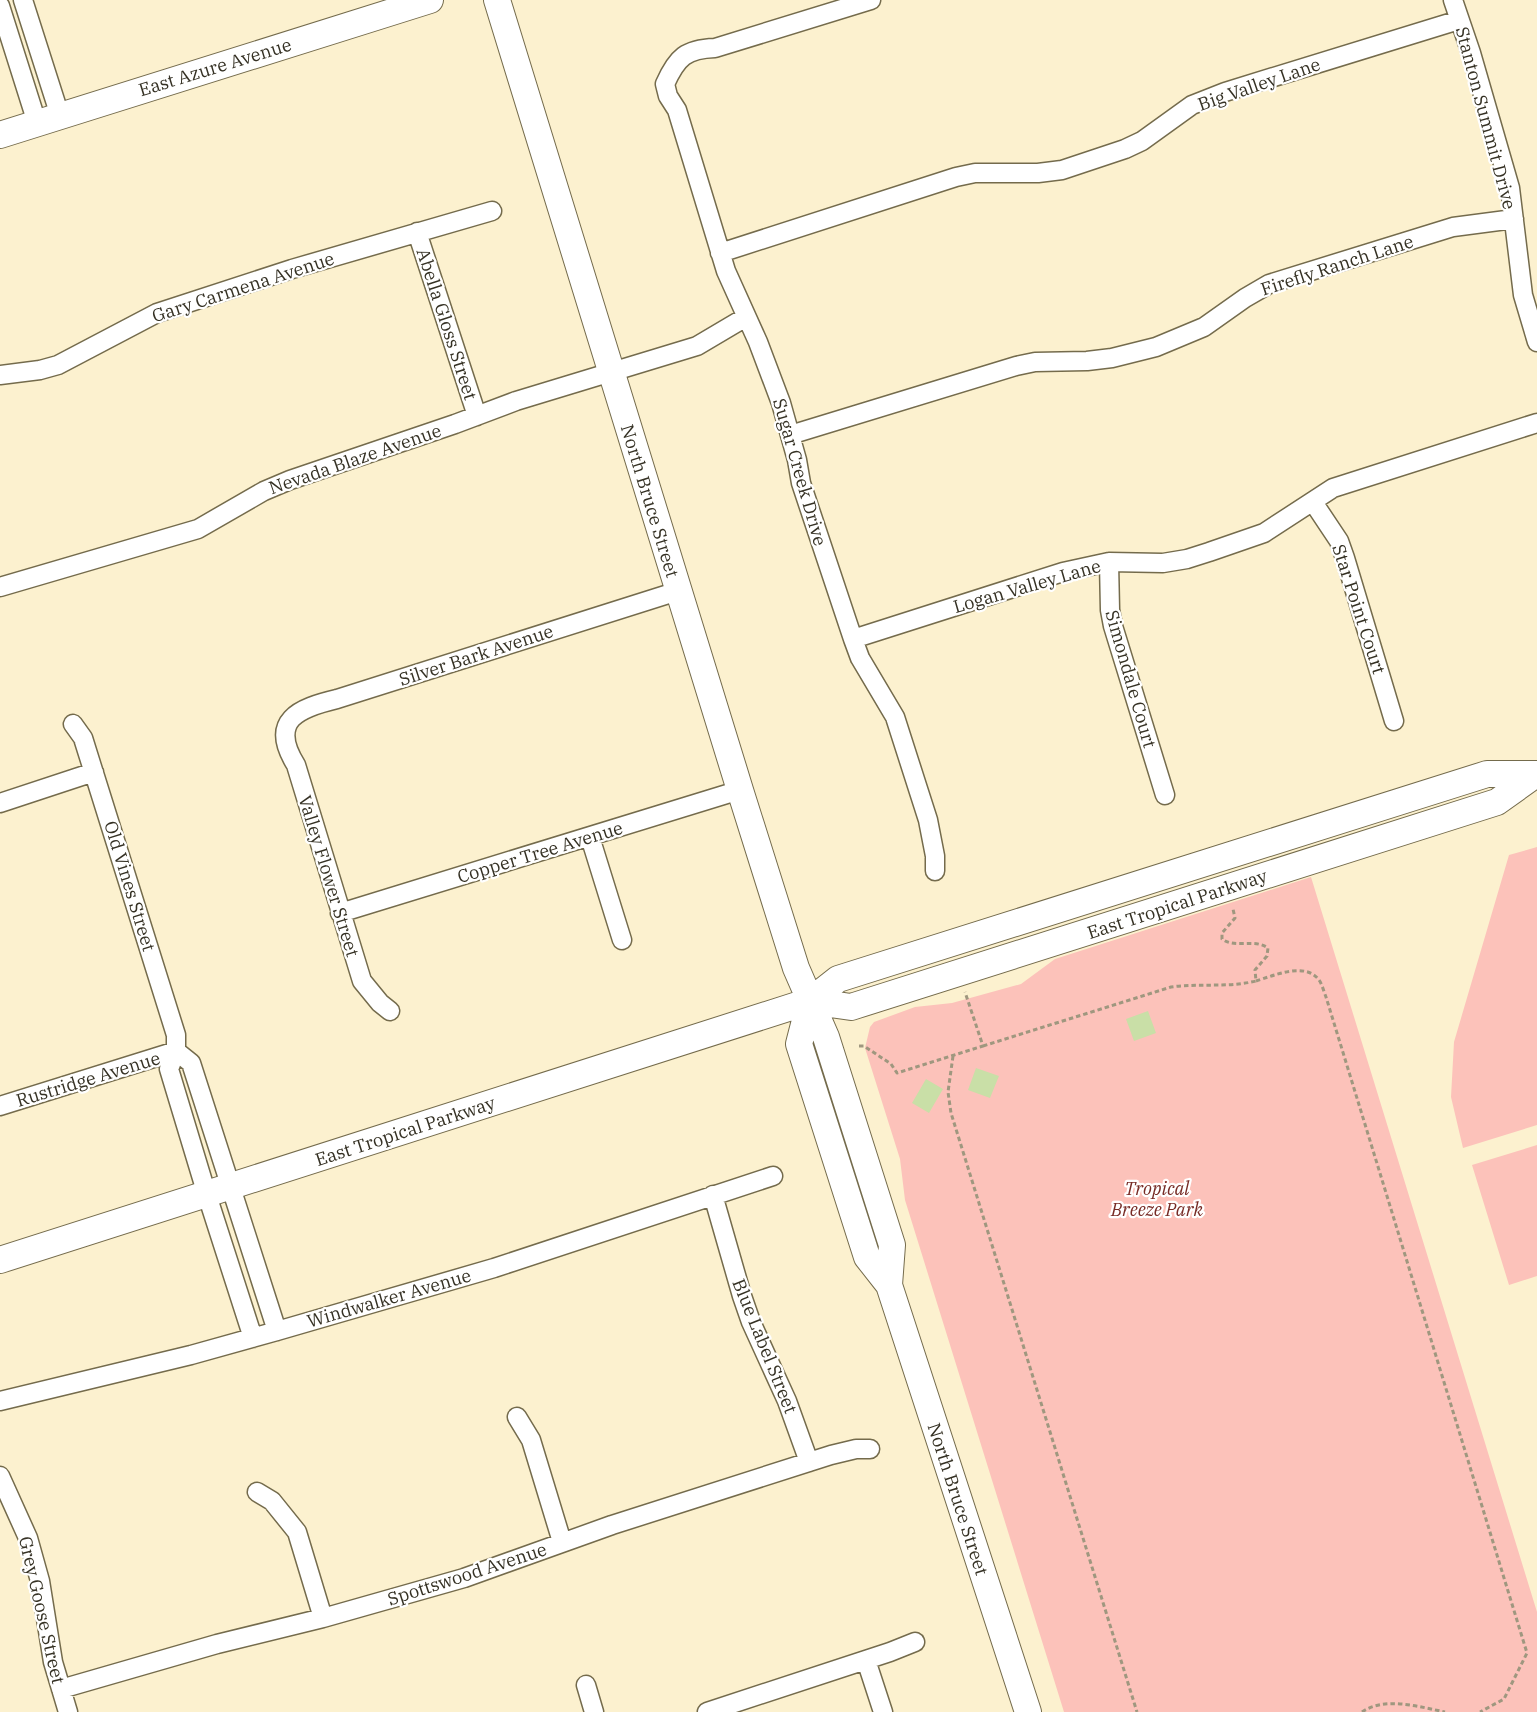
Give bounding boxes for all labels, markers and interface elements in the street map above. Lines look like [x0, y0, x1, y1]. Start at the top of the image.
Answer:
street label: Stanton Summit Drive [1451, 24, 1521, 212]
street label: East Azure Avenue [136, 33, 294, 101]
street label: Big Valley Lane [1195, 52, 1323, 116]
street label: Firefly Ranch Lane [1258, 229, 1416, 301]
street label: Abella Gloss Street [412, 245, 482, 403]
street label: Gary Carmena Avenue [149, 247, 337, 327]
street label: Sugar Creek Drive [768, 396, 832, 548]
street label: Nevada Blaze Avenue [266, 419, 444, 499]
street label: North Bruce Street [616, 422, 684, 580]
street label: Star Point Court [1327, 541, 1391, 677]
street label: Logan Valley Lane [951, 554, 1103, 618]
street label: Simondale Court [1100, 607, 1162, 751]
street label: Silver Bark Avenue [396, 619, 556, 691]
street label: Valley Flower Street [293, 792, 365, 960]
street label: Copper Tree Avenue [454, 816, 626, 888]
street label: Old Vines Street [99, 818, 161, 954]
street label: East Tropical Parkway [1084, 864, 1270, 944]
street label: Rustridge Avenue [13, 1046, 163, 1112]
street label: East Tropical Parkway [312, 1091, 498, 1171]
park label: Tropical Breeze Park [1110, 1177, 1204, 1221]
street label: Windwalker Avenue [304, 1264, 474, 1332]
street label: Blue Label Street [727, 1275, 803, 1417]
street label: North Bruce Street [922, 1420, 994, 1578]
street label: Grey Goose Street [14, 1534, 70, 1686]
street label: Spottswood Avenue [385, 1537, 549, 1611]

